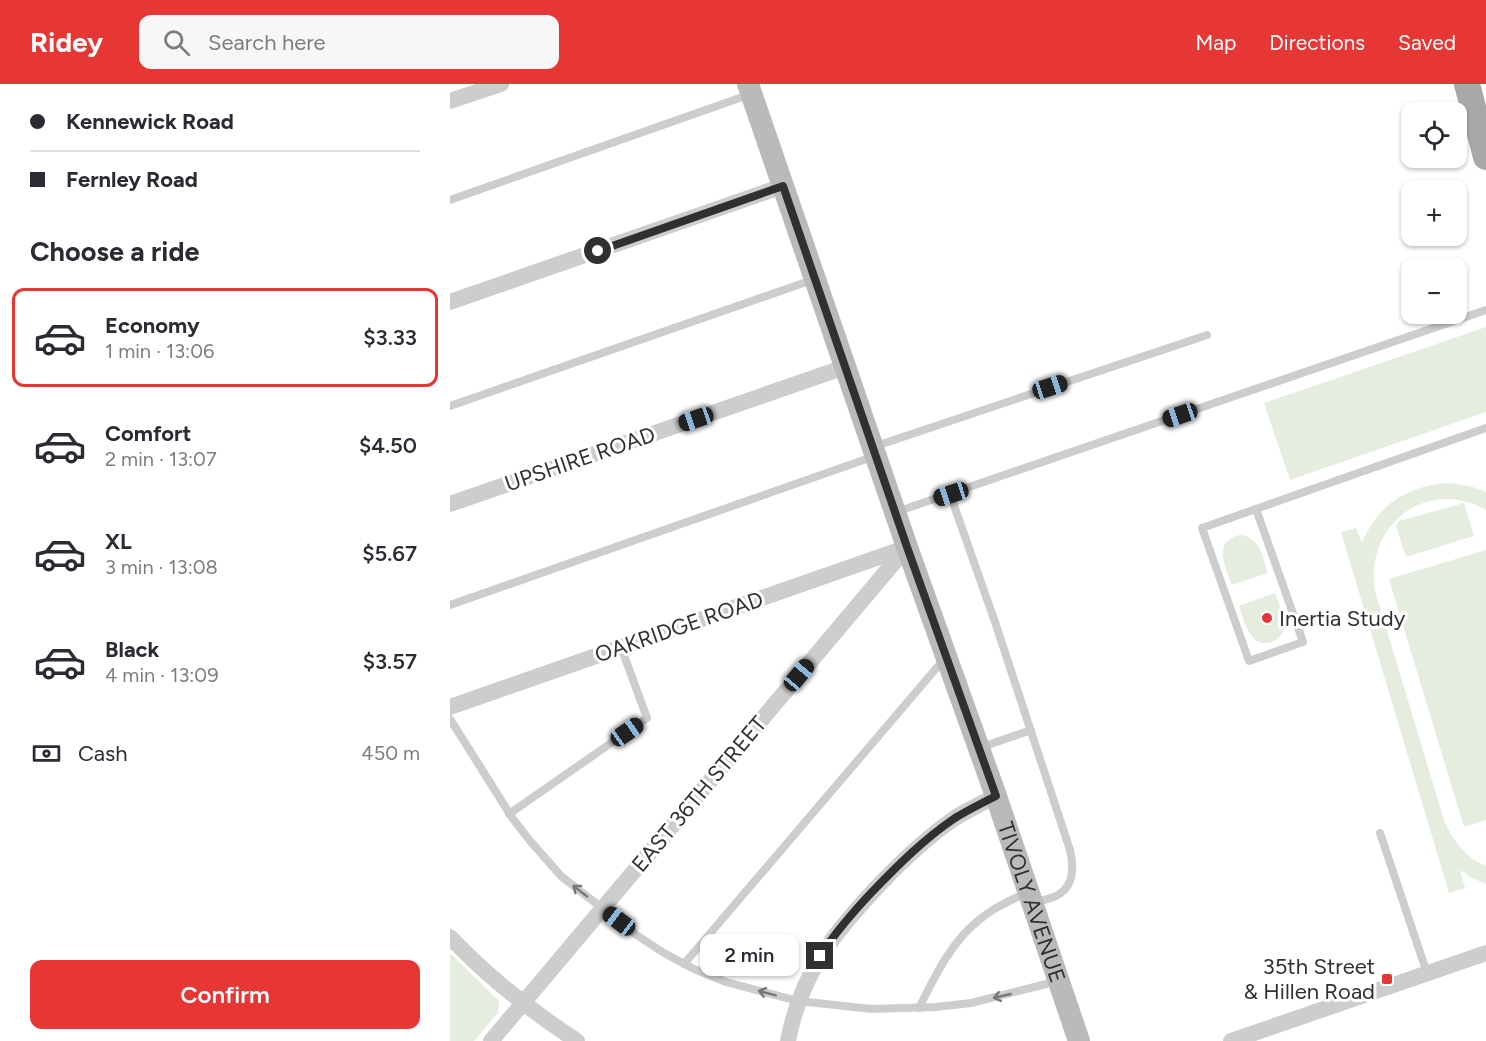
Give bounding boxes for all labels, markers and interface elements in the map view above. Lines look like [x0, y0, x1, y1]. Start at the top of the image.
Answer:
search box [139, 15, 559, 69]
text: Ridey [30, 25, 103, 59]
icon: search [160, 26, 193, 59]
text: Search here [208, 29, 326, 56]
text: Map [1195, 30, 1236, 55]
text: Directions [1269, 30, 1365, 55]
text: Saved [1398, 30, 1456, 55]
map controls [1401, 102, 1467, 324]
button: locate [1401, 102, 1467, 168]
text: Kennewick Road [66, 108, 234, 135]
text: Fernley Road [66, 166, 198, 193]
button: + [1401, 180, 1467, 246]
text: Choose a ride [30, 235, 199, 268]
route start [584, 237, 611, 264]
button: − [1401, 258, 1467, 324]
icon: car [33, 311, 87, 365]
text: Economy [105, 312, 200, 339]
text: $3.33 [363, 324, 417, 351]
text: 1 min · 13:06 [105, 339, 214, 363]
car [1030, 373, 1070, 401]
car [1160, 401, 1200, 429]
car [676, 405, 716, 433]
icon: car [33, 419, 87, 473]
text: Comfort [105, 420, 191, 447]
street label: UPSHIRE ROAD [501, 421, 659, 497]
text: $4.50 [359, 432, 417, 459]
text: 2 min · 13:07 [105, 447, 217, 471]
car [931, 480, 971, 508]
icon: car [33, 527, 87, 581]
text: XL [105, 528, 132, 555]
text: $5.67 [362, 540, 417, 567]
text: 3 min · 13:08 [105, 555, 218, 579]
street label: OAKRIDGE ROAD [591, 586, 767, 668]
place label: Inertia Study [1279, 605, 1406, 632]
marker: Inertia Study [1260, 611, 1274, 625]
icon: car [33, 635, 87, 689]
text: Black [105, 636, 159, 663]
text: $3.57 [363, 648, 417, 675]
car [781, 655, 817, 695]
text: 4 min · 13:09 [105, 663, 218, 687]
street label: EAST 36TH STREET [626, 711, 772, 877]
car [607, 714, 647, 750]
icon: cash [30, 737, 63, 770]
text: Cash [78, 740, 128, 767]
text: 450 m [361, 741, 420, 765]
street label: TIVOLY AVENUE [992, 818, 1072, 986]
one-way arrow [572, 884, 588, 897]
car [599, 903, 639, 939]
callout: 2 min [700, 935, 799, 977]
route end [806, 942, 833, 969]
text: 2 min [725, 943, 774, 967]
place label: 35th Street & Hillen Road [1244, 953, 1375, 1005]
button: Confirm [30, 960, 420, 1029]
marker: 35th Street & Hillen Road [1380, 972, 1394, 986]
one-way arrow [758, 987, 777, 999]
one-way arrow [992, 990, 1011, 1002]

